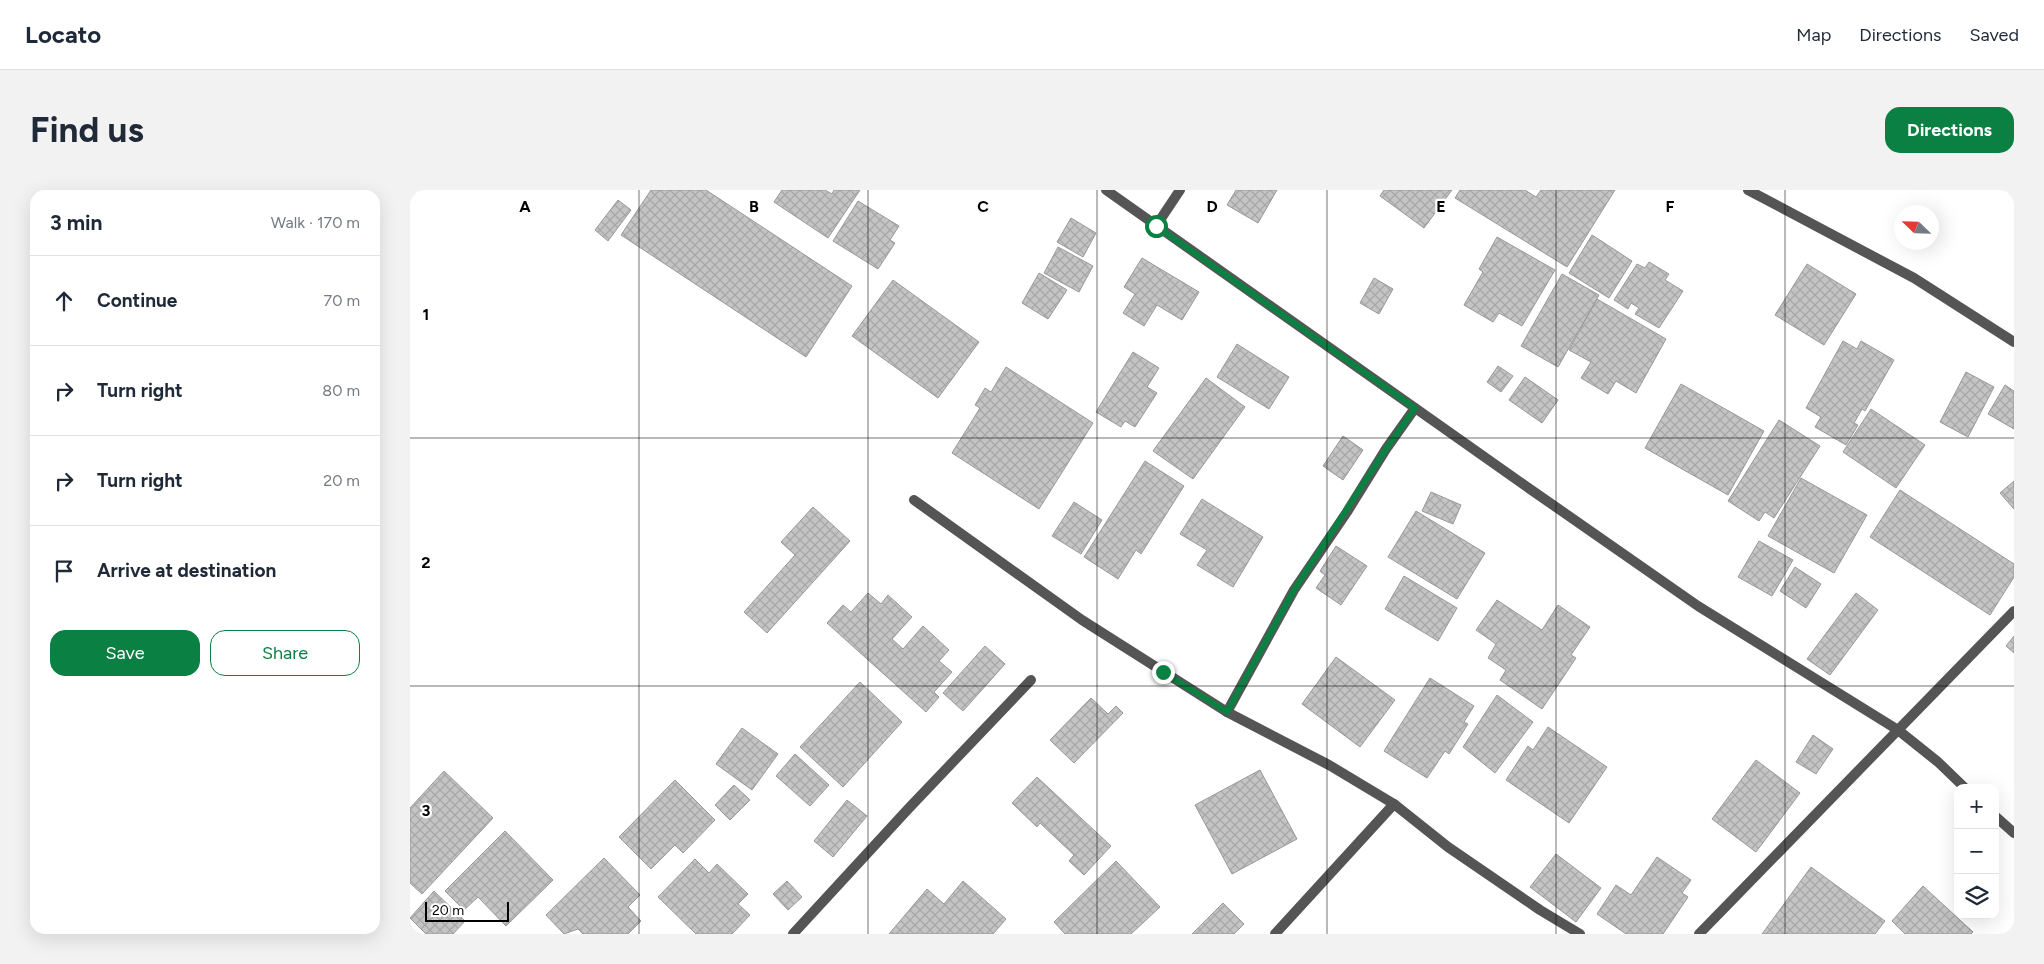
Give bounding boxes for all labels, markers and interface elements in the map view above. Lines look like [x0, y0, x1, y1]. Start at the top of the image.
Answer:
text: Locato [25, 20, 101, 49]
text: Map [1796, 24, 1831, 46]
text: Directions [1859, 24, 1941, 46]
text: Saved [1969, 24, 2019, 46]
button: Directions [1885, 107, 2014, 153]
text: Find us [30, 109, 144, 151]
text: A [519, 197, 531, 216]
text: B [749, 197, 759, 216]
text: C [977, 197, 989, 216]
text: D [1206, 197, 1218, 216]
text: E [1436, 197, 1446, 216]
text: F [1666, 197, 1675, 216]
north arrow [1894, 205, 1939, 250]
text: 3 min [50, 210, 102, 235]
text: Walk · 170 m [271, 213, 360, 232]
route start [1145, 215, 1168, 238]
icon: ahead [50, 287, 78, 315]
text: Continue [97, 289, 177, 312]
text: 70 m [324, 291, 360, 310]
text: 1 [423, 305, 429, 324]
icon: right [50, 377, 78, 405]
text: Turn right [97, 379, 183, 402]
text: 80 m [322, 381, 360, 400]
icon: right [50, 467, 78, 495]
text: Turn right [97, 469, 183, 492]
text: 20 m [323, 471, 360, 490]
text: 2 [421, 553, 431, 572]
icon: arrive [50, 557, 78, 585]
text: Arrive at destination [97, 559, 276, 582]
button: Save [50, 630, 200, 676]
button: Share [210, 630, 360, 676]
route end [1152, 661, 1175, 684]
map controls [1954, 784, 1999, 919]
button: + [1954, 784, 1999, 829]
text: 3 [422, 801, 431, 820]
button: − [1954, 829, 1999, 874]
button: layers [1954, 874, 1999, 919]
scale bar [425, 899, 509, 922]
text: 20 m [432, 902, 464, 919]

